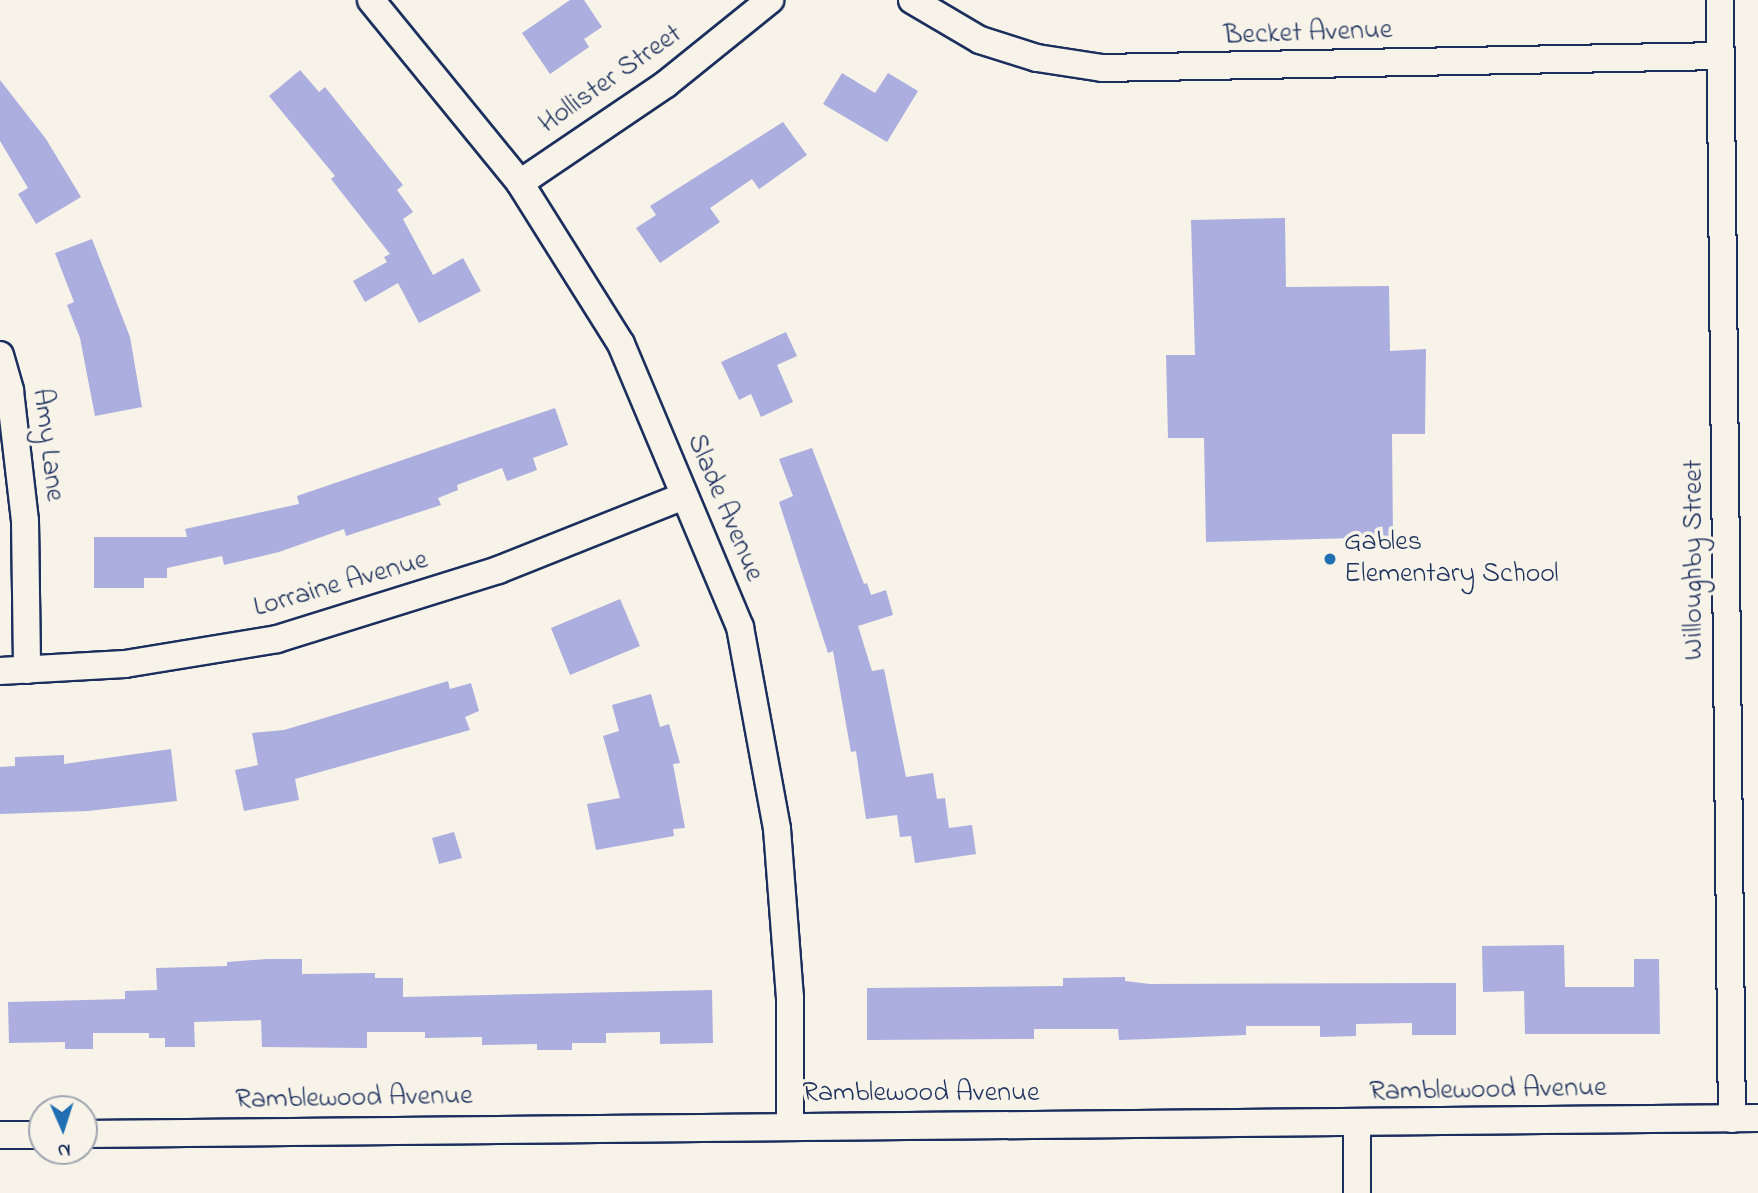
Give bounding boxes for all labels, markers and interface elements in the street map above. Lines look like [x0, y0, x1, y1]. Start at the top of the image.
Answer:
street label: Becket Avenue [1223, 14, 1393, 54]
street label: Hollister Street [533, 18, 689, 142]
street label: Amy Lane [23, 387, 71, 503]
street label: Slade Avenue [678, 429, 770, 587]
street label: Willoughby Street [1678, 460, 1712, 660]
place label: Gables Elementary School [1344, 526, 1559, 592]
street label: Lorraine Avenue [250, 544, 432, 626]
marker: Gables Elementary School [1322, 551, 1338, 567]
street label: Ramblewood Avenue [1369, 1072, 1607, 1110]
street label: Ramblewood Avenue [802, 1077, 1040, 1111]
street label: Ramblewood Avenue [235, 1080, 473, 1118]
north arrow [28, 1095, 98, 1165]
text: N [57, 1136, 71, 1163]

